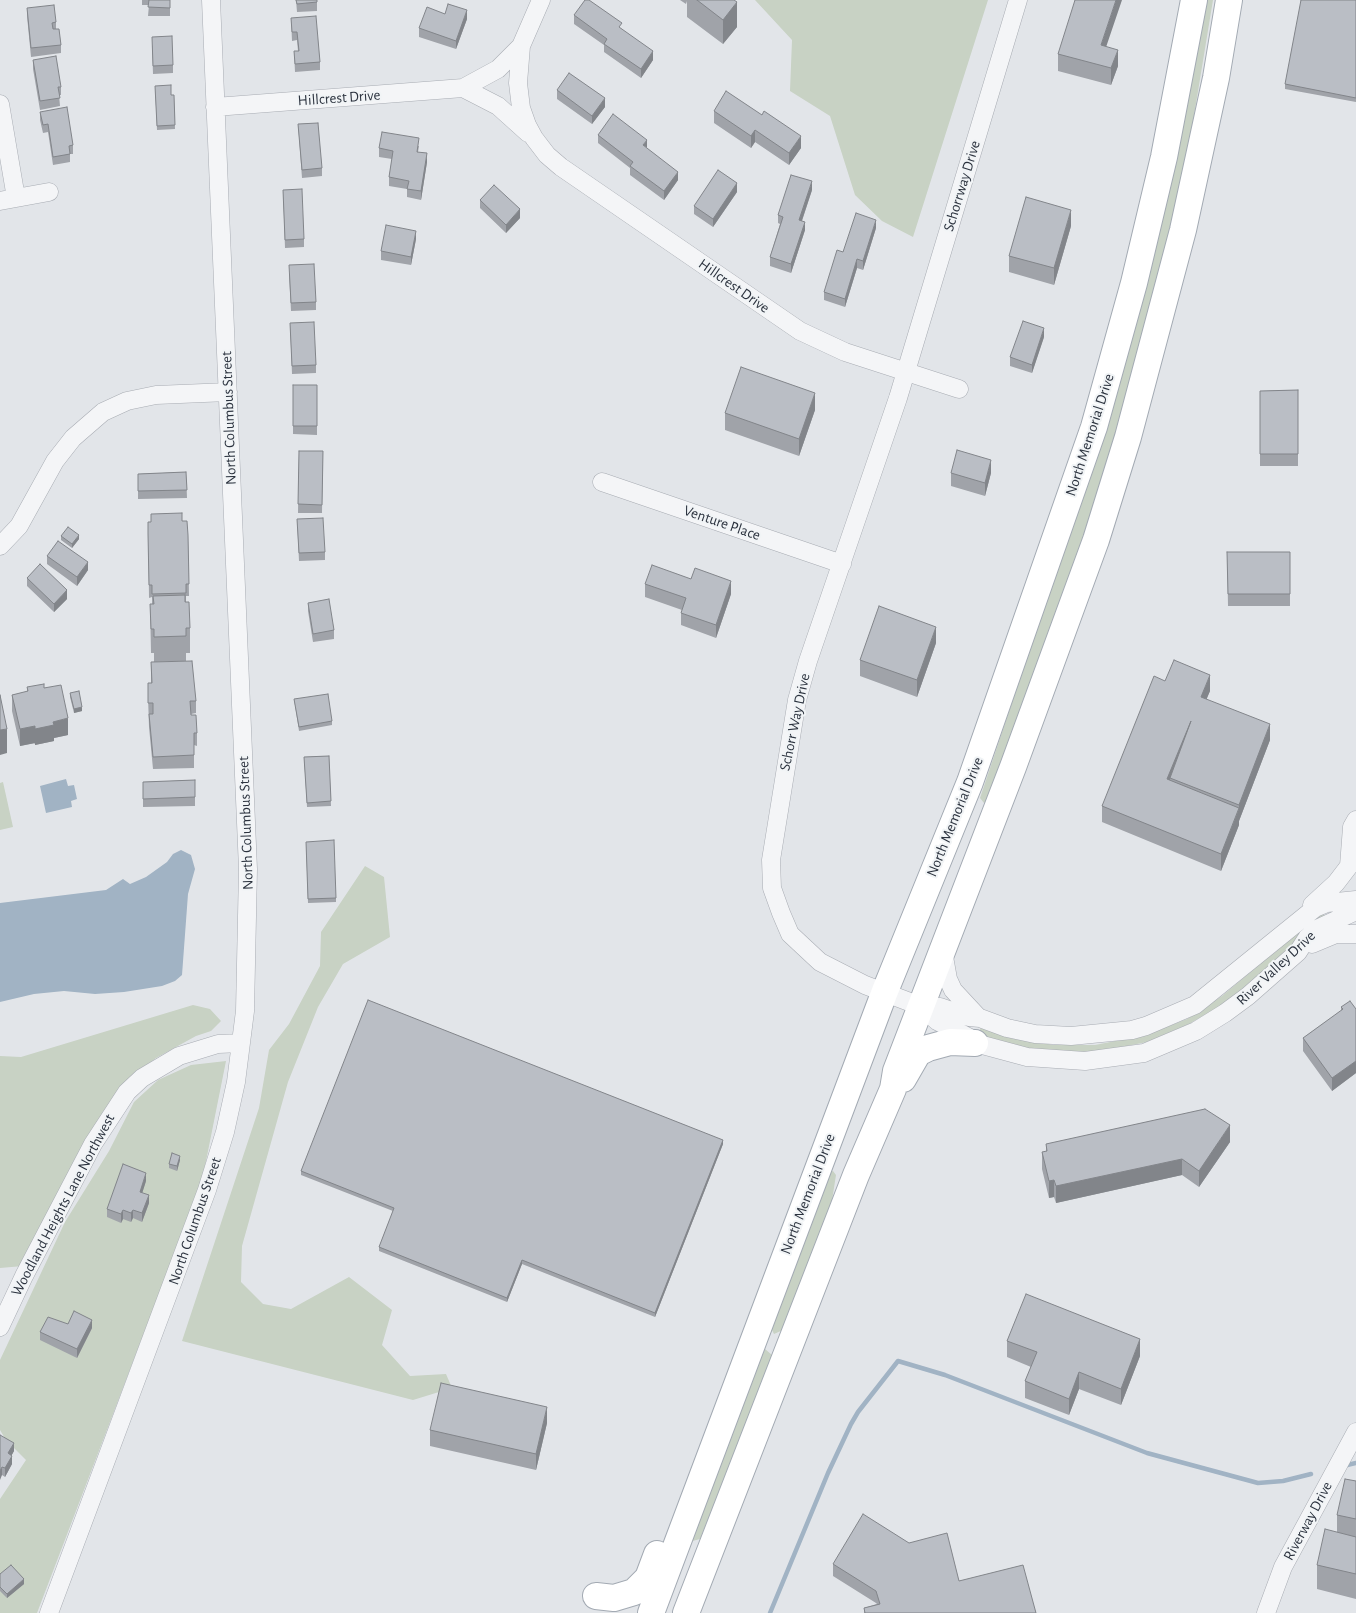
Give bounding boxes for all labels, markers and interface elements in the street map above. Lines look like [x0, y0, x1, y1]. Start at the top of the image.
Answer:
street label: Hillcrest Drive [297, 86, 381, 110]
street label: Schorrway Drive [940, 138, 984, 234]
street label: Hillcrest Drive [695, 255, 773, 317]
street label: North Columbus Street [218, 351, 240, 485]
street label: North Memorial Drive [1062, 372, 1118, 498]
street label: Venture Place [681, 501, 763, 545]
street label: Schorr Way Drive [776, 672, 814, 772]
street label: North Memorial Drive [923, 755, 987, 879]
street label: North Columbus Street [235, 756, 257, 890]
street label: River Valley Drive [1233, 927, 1319, 1009]
street label: Woodland Heights Lane Northwest [7, 1111, 119, 1299]
street label: North Memorial Drive [777, 1131, 839, 1257]
street label: North Columbus Street [165, 1155, 225, 1287]
street label: Riverway Drive [1280, 1478, 1336, 1564]

